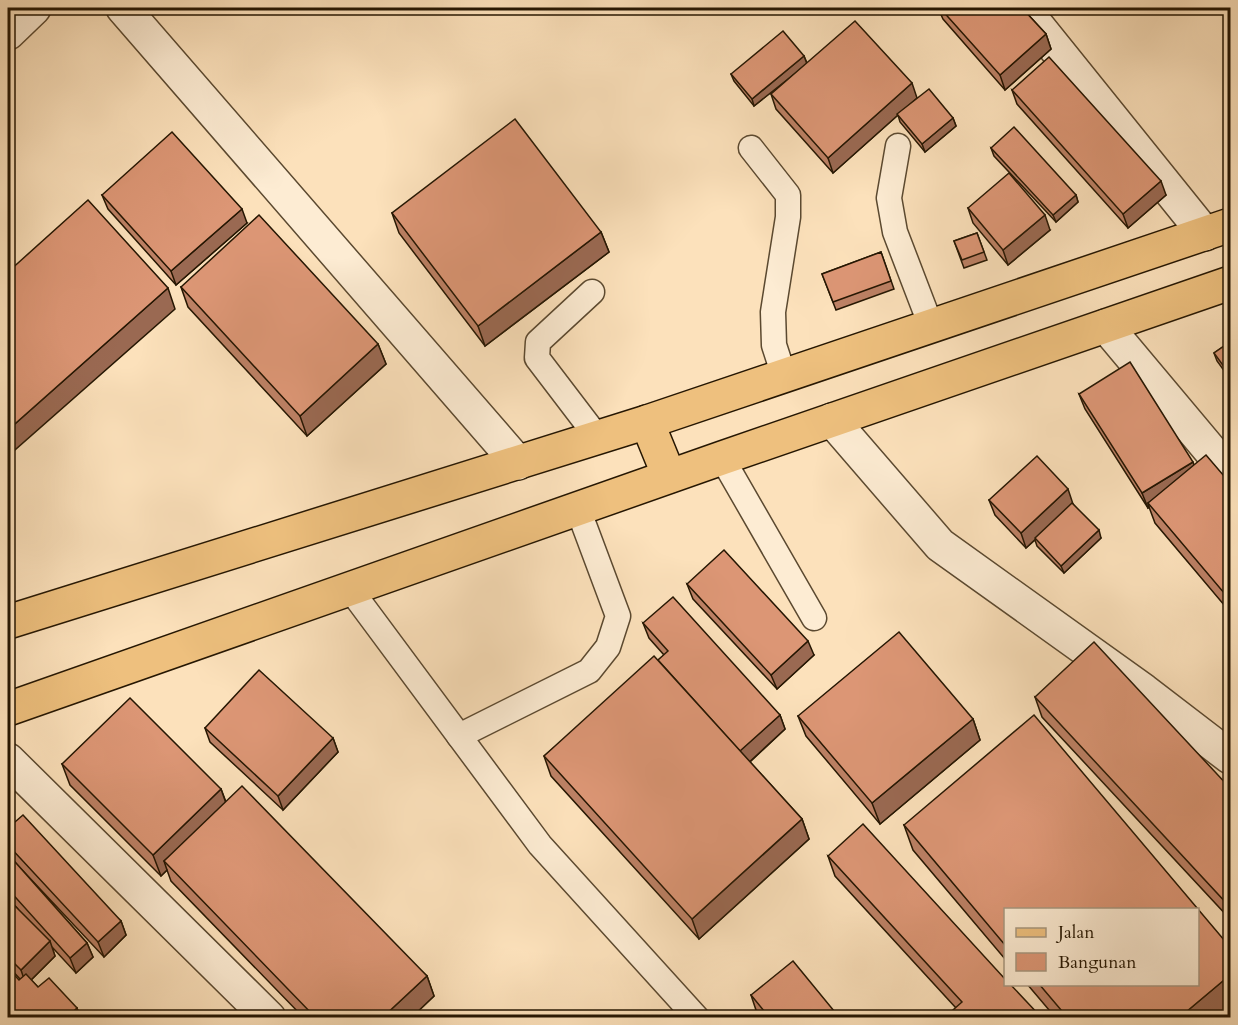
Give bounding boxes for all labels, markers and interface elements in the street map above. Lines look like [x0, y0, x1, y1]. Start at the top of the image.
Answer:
legend [1004, 908, 1199, 986]
text: Jalan [1055, 920, 1095, 945]
text: Bangunan [1058, 950, 1137, 975]

